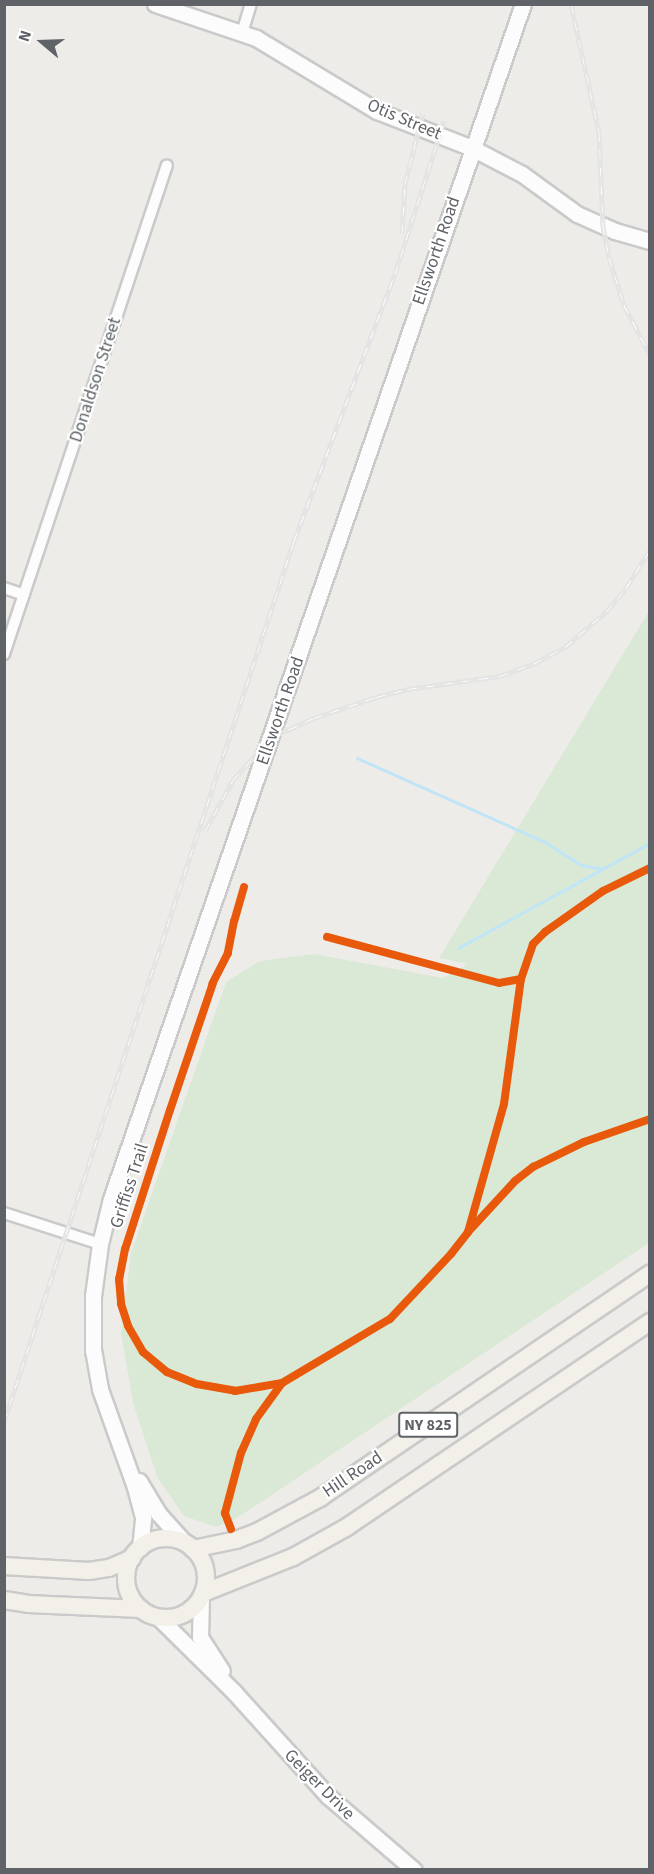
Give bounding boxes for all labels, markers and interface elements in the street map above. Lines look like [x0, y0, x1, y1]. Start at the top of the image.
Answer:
north arrow [12, 12, 72, 72]
text: N [13, 28, 37, 45]
street label: Otis Street [364, 95, 444, 145]
street label: Ellsworth Road [408, 194, 466, 308]
street label: Donaldson Street [66, 315, 126, 445]
street label: Ellsworth Road [252, 654, 310, 768]
street label: Griffiss Trail [106, 1141, 154, 1231]
road number: NY 825 [398, 1412, 458, 1438]
street label: Hill Road [319, 1447, 387, 1503]
street label: Geiger Drive [279, 1745, 359, 1825]

